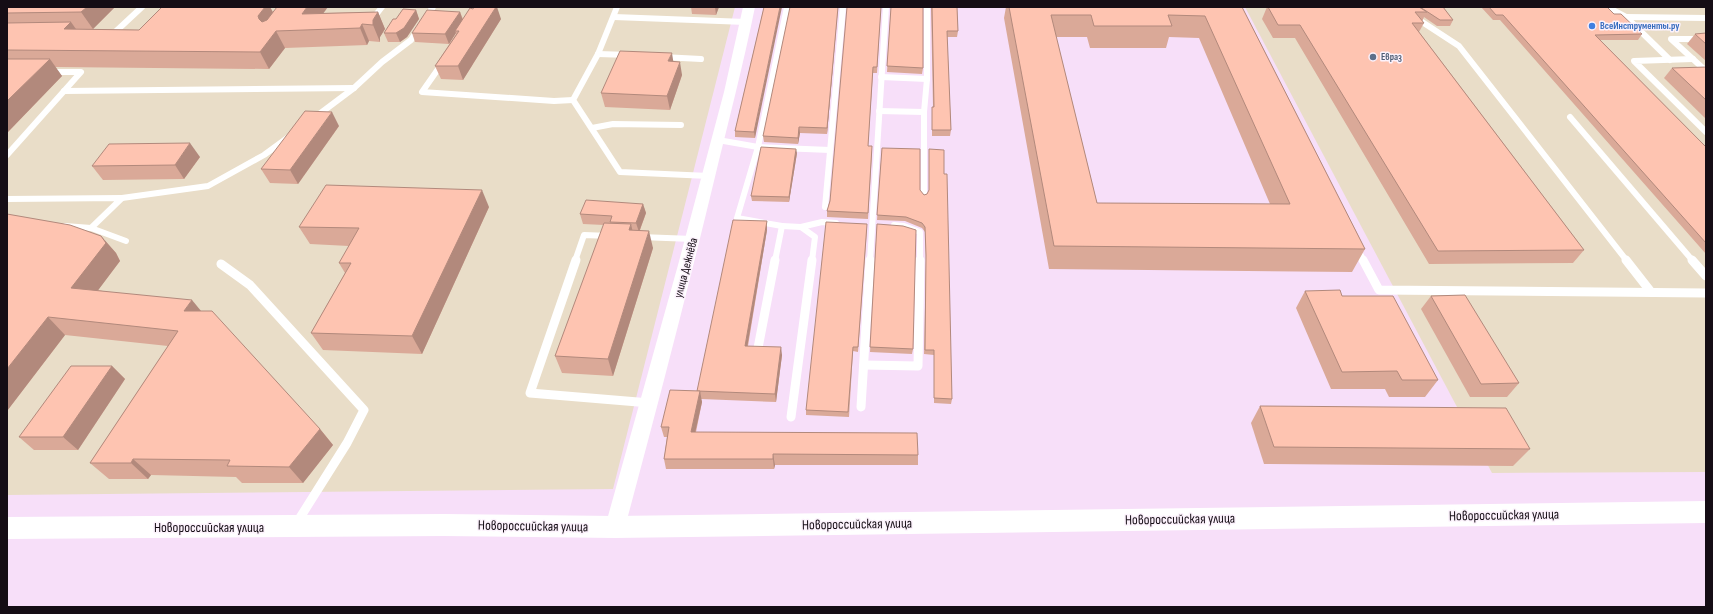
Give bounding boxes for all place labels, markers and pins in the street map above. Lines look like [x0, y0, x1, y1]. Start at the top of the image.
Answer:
place label: ВсеИнструменты.ру [1600, 20, 1680, 32]
marker: ВсеИнструменты.ру [1587, 21, 1597, 31]
place label: Евраз [1381, 51, 1402, 63]
marker: Евраз [1368, 52, 1378, 62]

